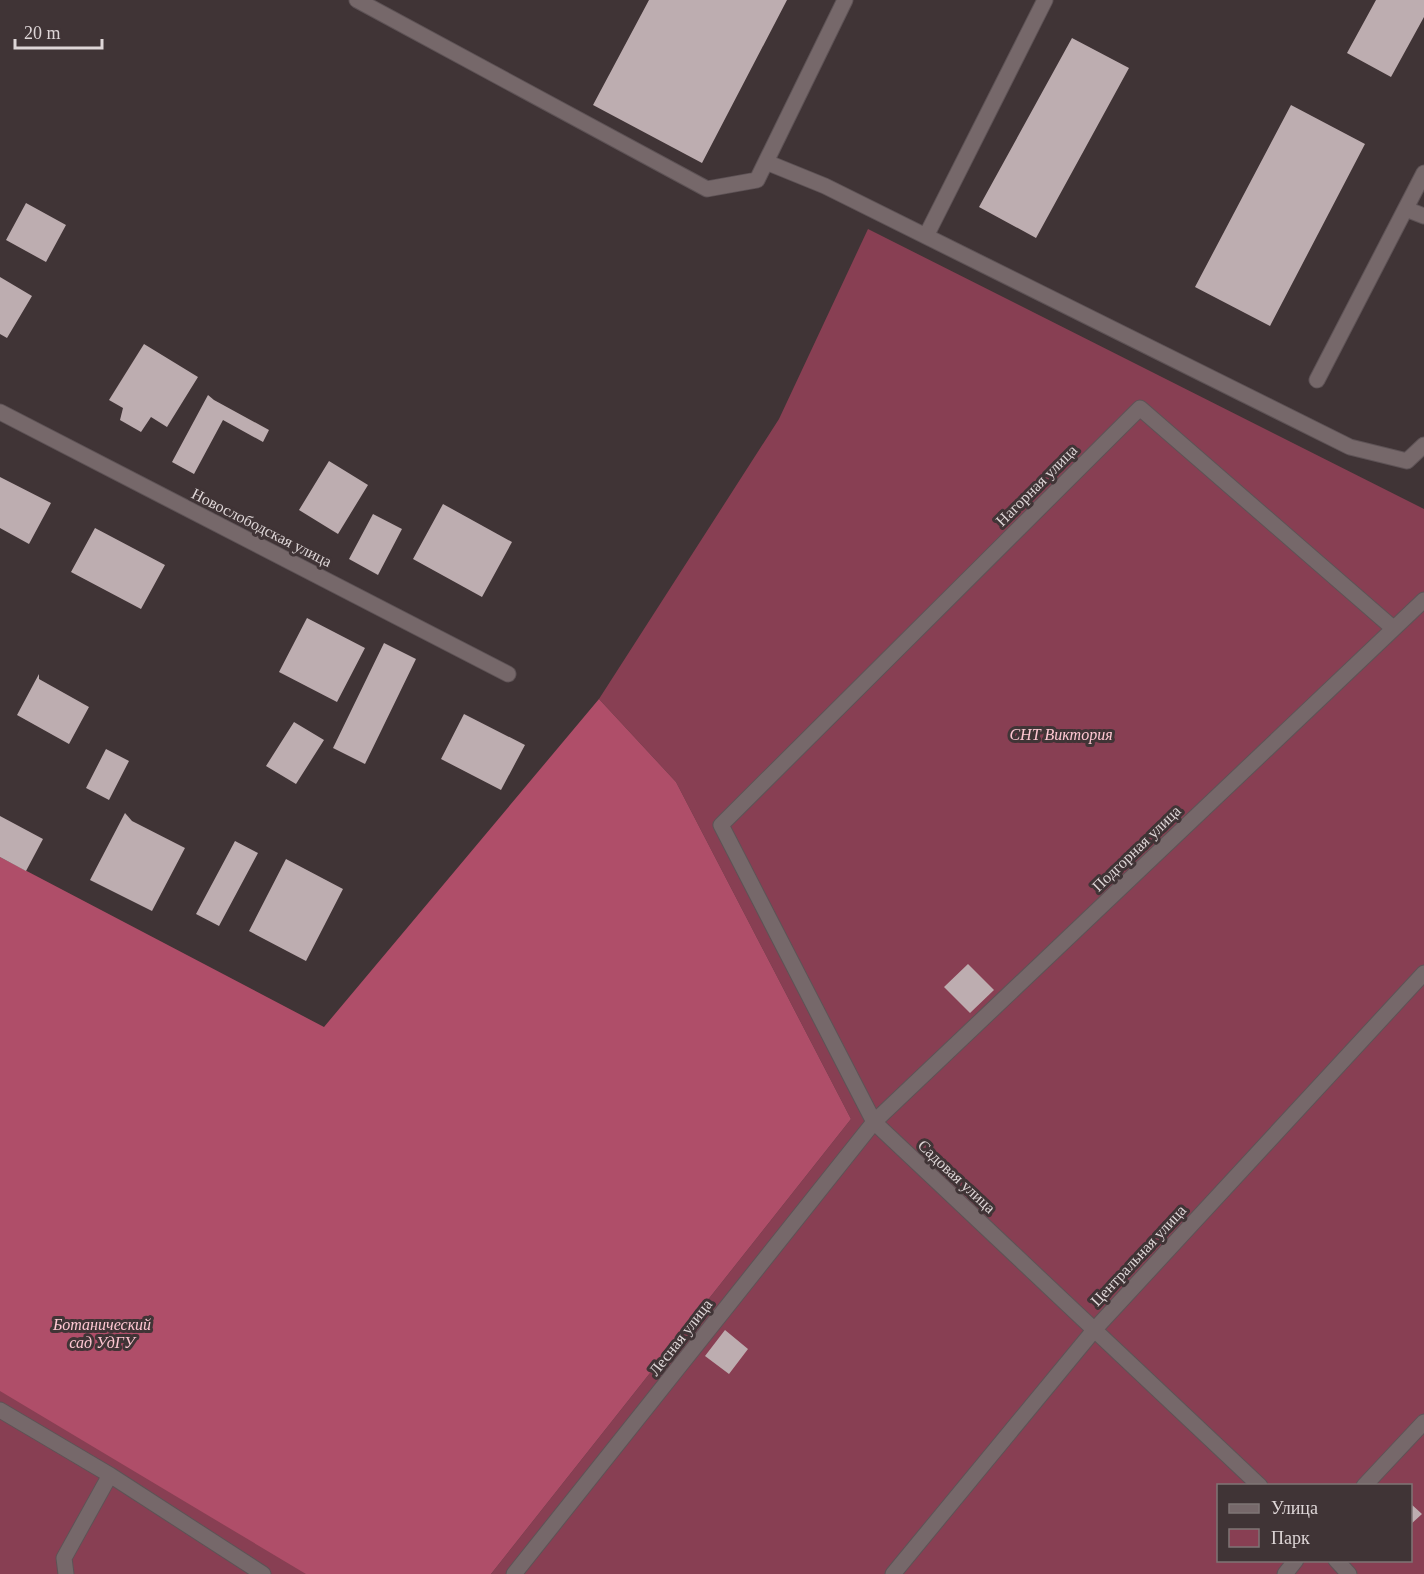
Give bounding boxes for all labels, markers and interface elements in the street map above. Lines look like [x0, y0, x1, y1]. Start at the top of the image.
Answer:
scale bar [15, 12, 102, 50]
text: 20 m [24, 23, 61, 43]
street label: Нагорная улица [992, 441, 1081, 530]
street label: Новослободская улица [188, 485, 335, 571]
park label: СНТ Виктория [1009, 726, 1113, 744]
street label: Подгорная улица [1089, 802, 1185, 895]
street label: Садовая улица [914, 1136, 999, 1217]
street label: Центральная улица [1087, 1201, 1190, 1310]
street label: Лесная улица [645, 1296, 716, 1379]
park label: Ботанический сад УдГУ [52, 1316, 151, 1351]
legend [1217, 1484, 1412, 1562]
text: Улица [1271, 1498, 1318, 1518]
text: Парк [1271, 1528, 1310, 1548]

